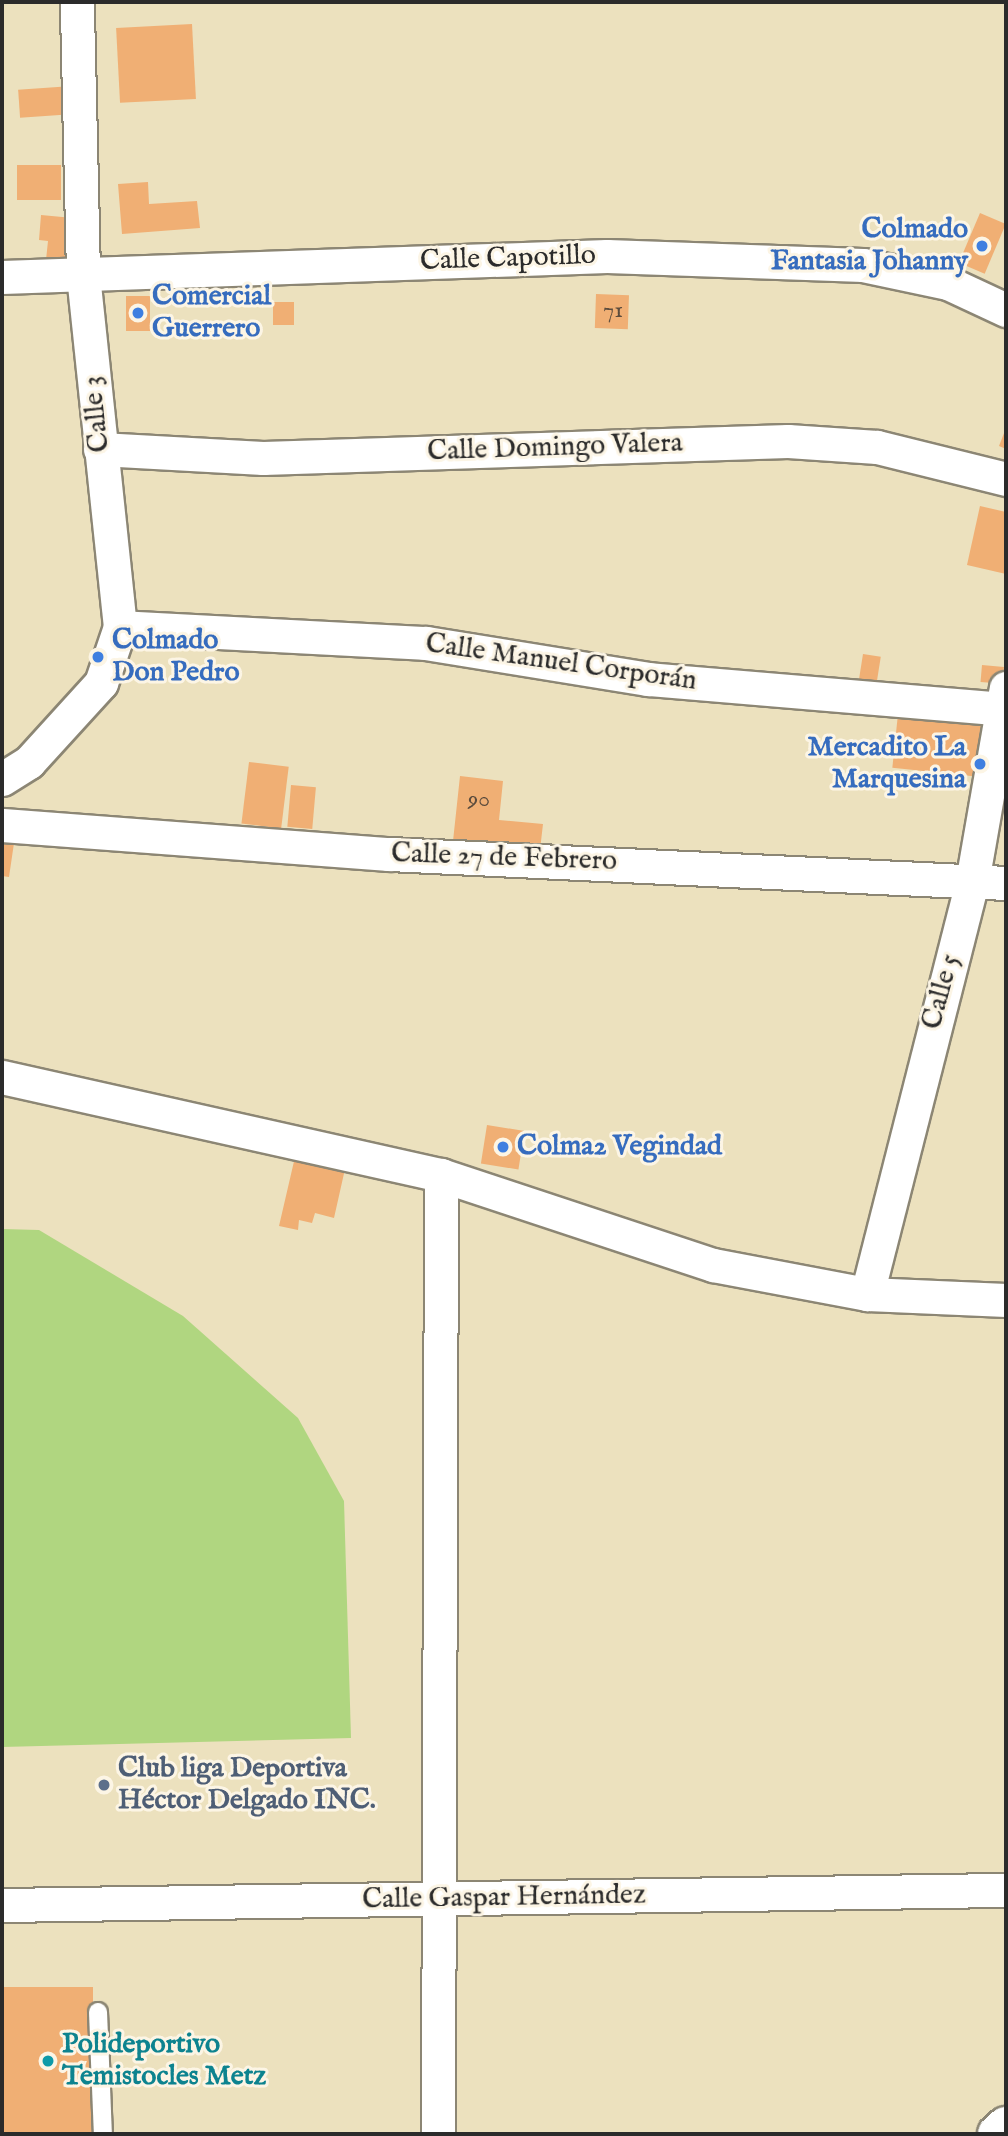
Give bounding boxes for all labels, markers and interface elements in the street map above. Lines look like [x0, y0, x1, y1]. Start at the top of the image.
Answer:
place label: Colmado Fantasia Johanny [770, 213, 968, 279]
marker: Colmado Fantasia Johanny [974, 238, 990, 254]
street label: Calle Capotillo [419, 239, 597, 279]
place label: Comercial Guerrero [152, 280, 271, 346]
house number: 71 [603, 297, 623, 325]
marker: Comercial Guerrero [130, 305, 146, 321]
street label: Calle 3 [76, 374, 118, 454]
street label: Calle Domingo Valera [427, 427, 683, 469]
place label: Colmado Don Pedro [112, 624, 239, 690]
street label: Calle Manuel Corporán [423, 627, 699, 699]
marker: Colmado Don Pedro [90, 649, 106, 665]
place label: Mercadito La Marquesina [808, 731, 966, 797]
marker: Mercadito La Marquesina [972, 756, 988, 772]
house number: 90 [468, 786, 490, 814]
street label: Calle 27 de Febrero [390, 837, 618, 879]
street label: Calle 5 [916, 951, 968, 1033]
place label: Colma2 Vegindad [517, 1130, 722, 1164]
marker: Colma2 Vegindad [495, 1139, 511, 1155]
place label: Club liga Deportiva Héctor Delgado INC. [118, 1752, 376, 1818]
marker: Club liga Deportiva Héctor Delgado INC. [96, 1777, 112, 1793]
street label: Calle Gaspar Hernández [362, 1879, 646, 1917]
place label: Polideportivo Temistocles Metz [62, 2028, 266, 2094]
marker: Polideportivo Temistocles Metz [40, 2053, 56, 2069]

